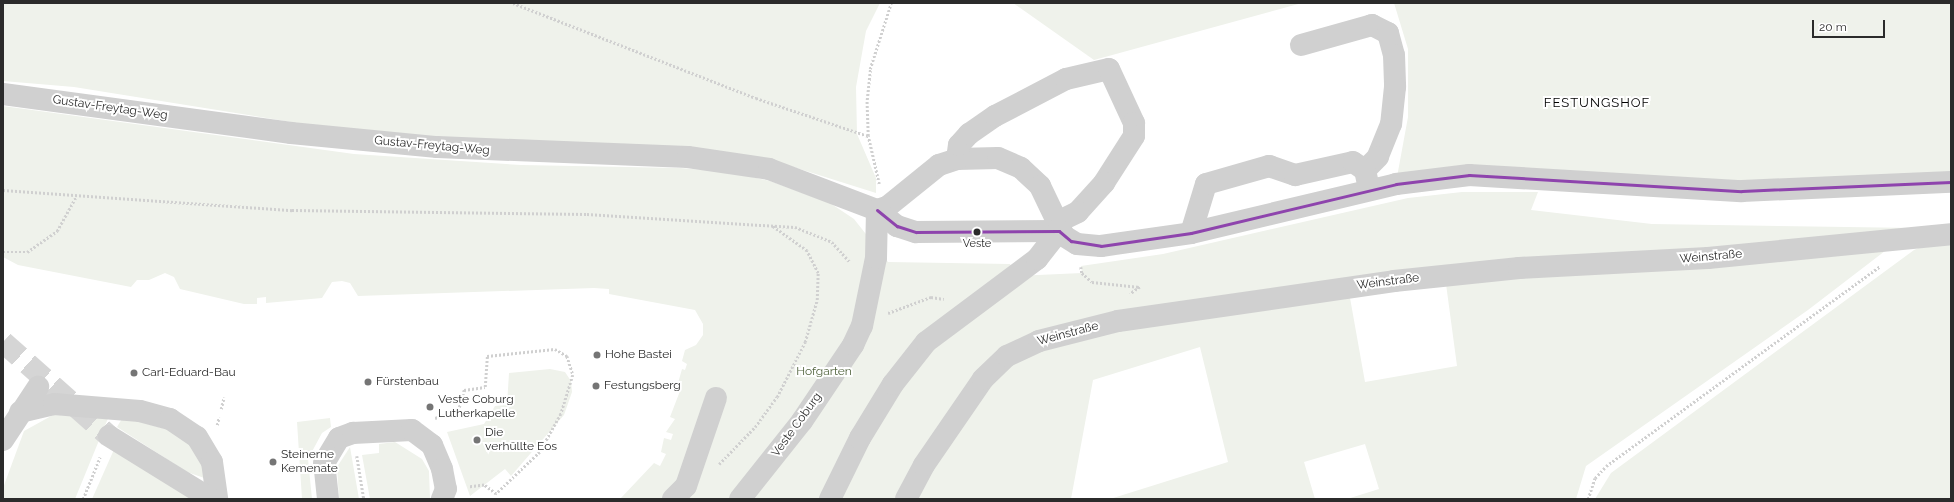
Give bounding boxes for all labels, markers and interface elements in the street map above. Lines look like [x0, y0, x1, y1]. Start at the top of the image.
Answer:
scale bar [1814, 12, 1887, 38]
text: 20 m [1819, 20, 1847, 34]
street label: Gustav-Freytag-Weg [52, 93, 168, 123]
district label: FESTUNGSHOF [1544, 95, 1650, 111]
street label: Gustav-Freytag-Weg [374, 134, 490, 158]
marker: Veste [972, 227, 982, 237]
place label: Veste [963, 237, 991, 251]
street label: Weinstraße [1679, 247, 1743, 267]
street label: Weinstraße [1356, 271, 1420, 293]
street label: Weinstraße [1036, 319, 1100, 349]
place label: Hohe Bastei [605, 348, 672, 362]
marker: Hohe Bastei [592, 350, 602, 360]
park label: Hofgarten [796, 365, 852, 379]
place label: Carl-Eduard-Bau [142, 366, 236, 380]
marker: Carl-Eduard-Bau [129, 368, 139, 378]
place label: Fürstenbau [376, 375, 439, 389]
marker: Fürstenbau [363, 377, 373, 387]
place label: Festungsberg [604, 379, 681, 393]
marker: Festungsberg [591, 381, 601, 391]
street label: Veste Coburg [769, 390, 825, 460]
place label: Veste Coburg Lutherkapelle [438, 393, 515, 421]
marker: Veste Coburg Lutherkapelle [425, 402, 435, 412]
place label: Die verhüllte Eos [485, 426, 557, 454]
marker: Die verhüllte Eos [472, 435, 482, 445]
place label: Steinerne Kemenate [281, 448, 338, 476]
marker: Steinerne Kemenate [268, 457, 278, 467]

